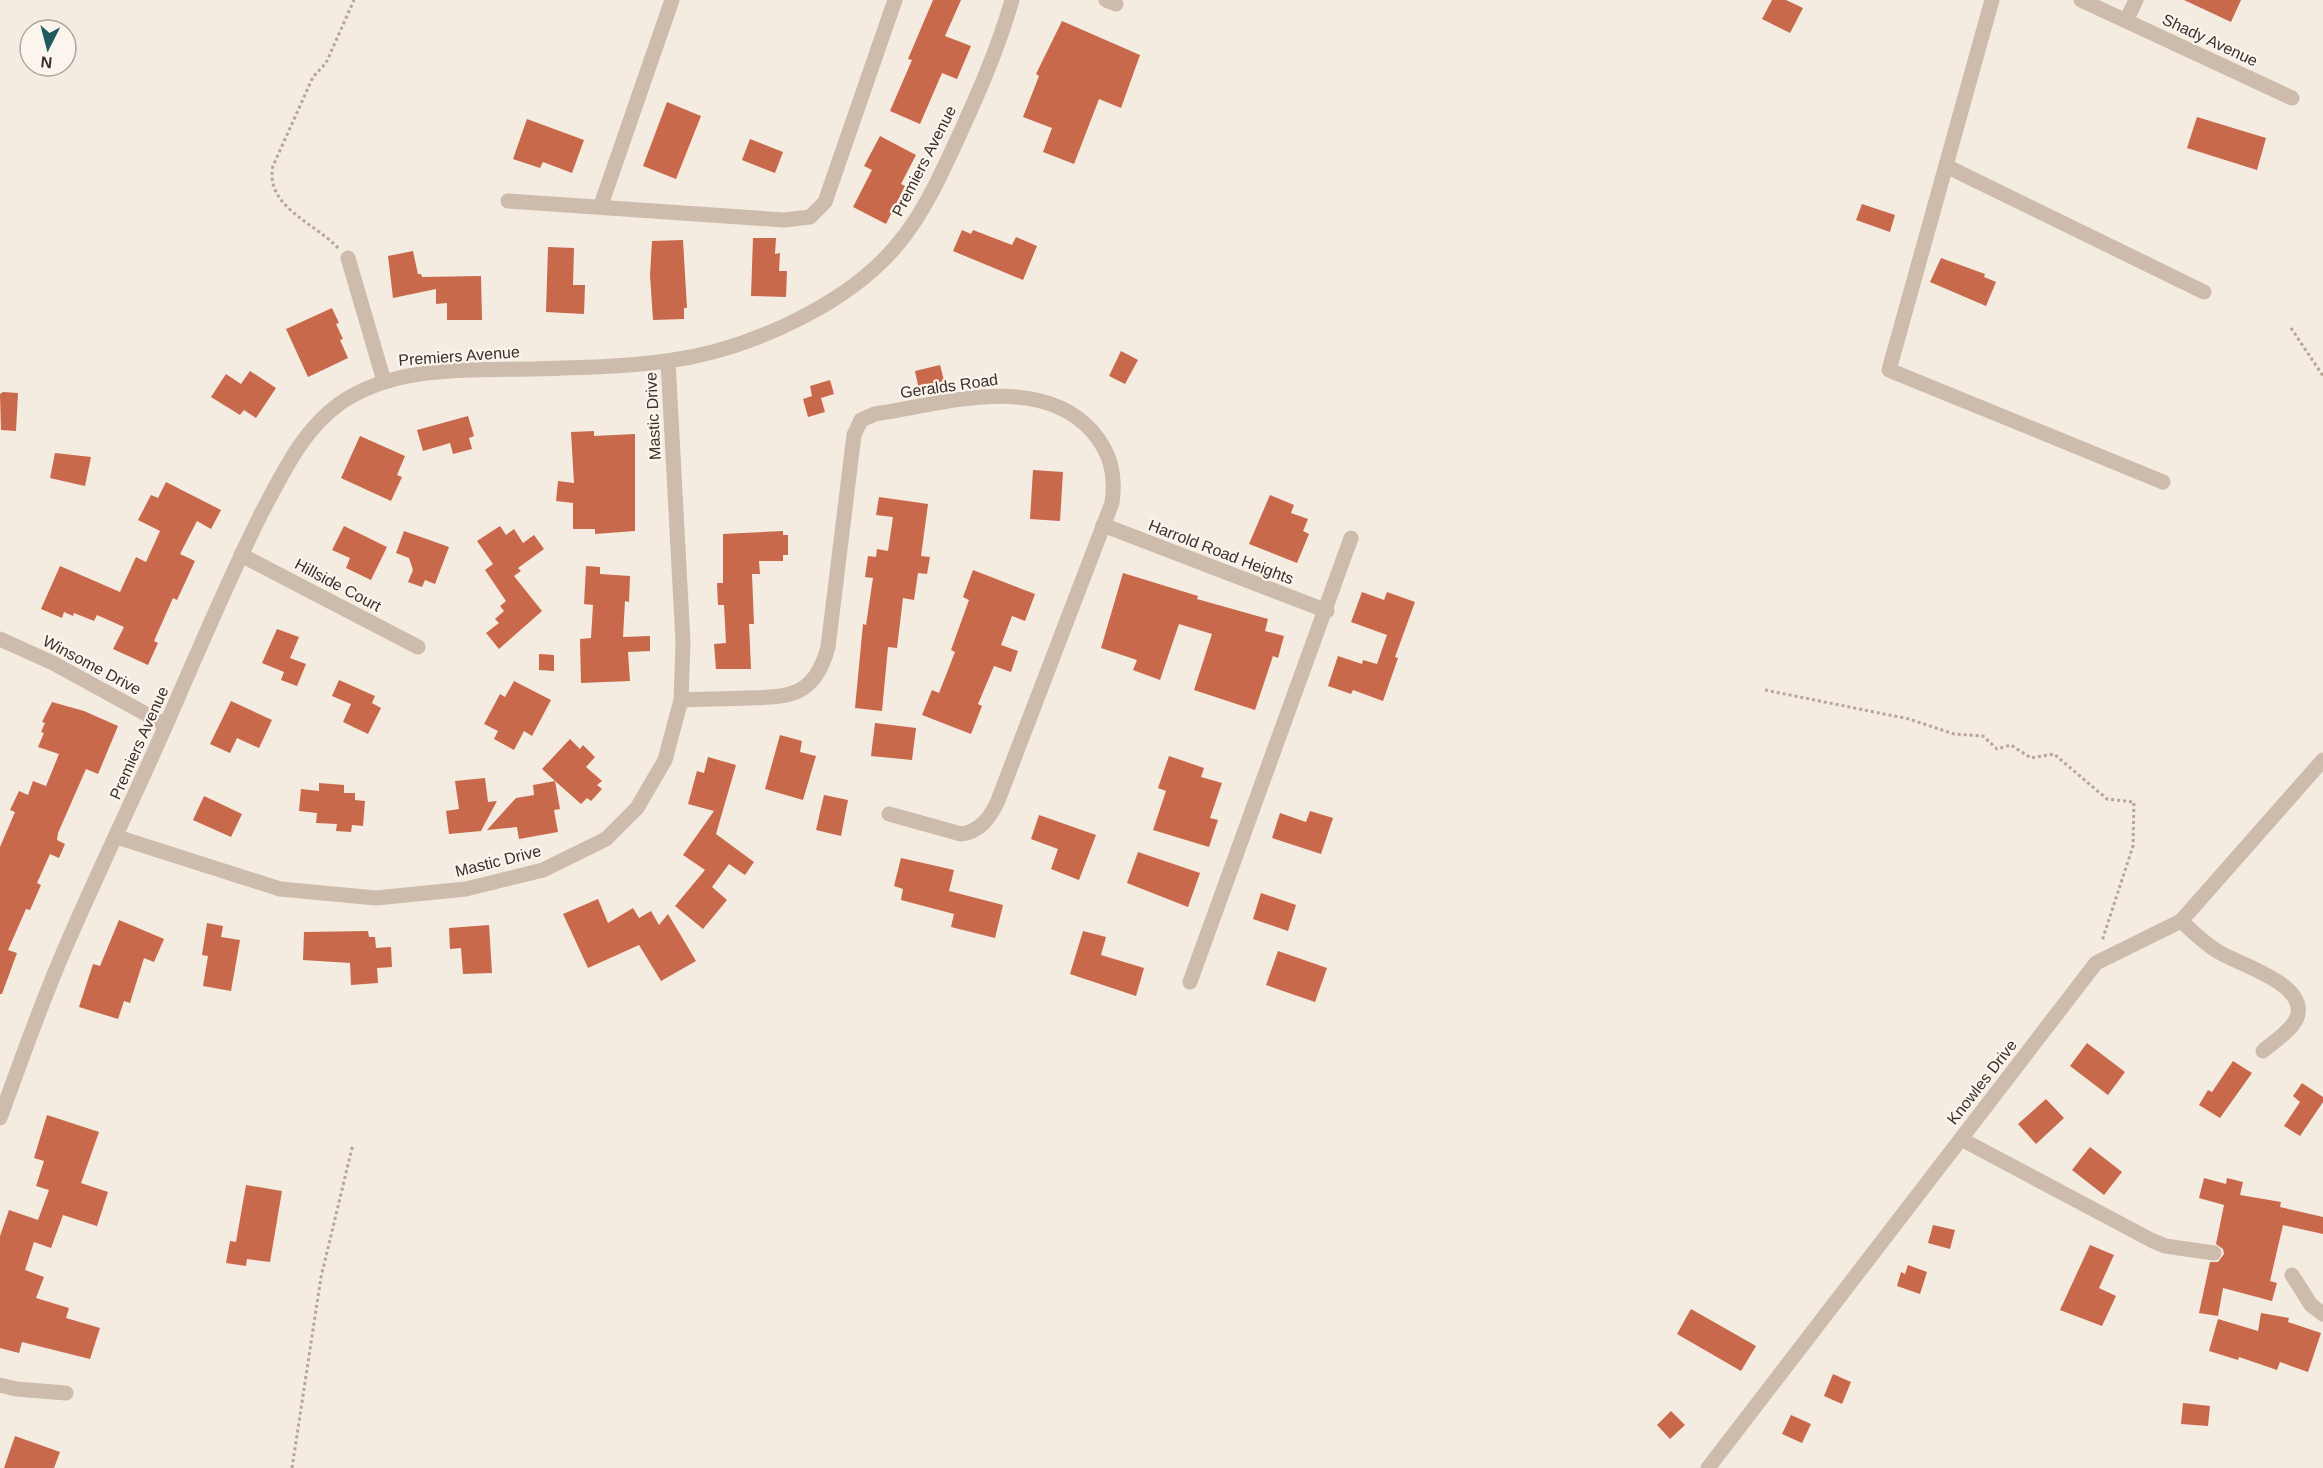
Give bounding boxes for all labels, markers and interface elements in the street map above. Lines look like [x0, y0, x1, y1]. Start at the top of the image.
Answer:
street label: Shady Avenue [2160, 11, 2260, 69]
north arrow [18, 18, 78, 78]
text: N [40, 53, 53, 71]
street label: Premiers Avenue [889, 103, 959, 219]
street label: Premiers Avenue [398, 343, 520, 369]
street label: Geralds Road [899, 371, 999, 401]
street label: Mastic Drive [642, 372, 664, 460]
street label: Harrold Road Heights [1146, 516, 1296, 588]
street label: Hillside Court [292, 555, 384, 615]
street label: Winsome Drive [40, 632, 144, 698]
street label: Premiers Avenue [107, 684, 172, 802]
street label: Mastic Drive [453, 842, 543, 880]
street label: Knowles Drive [1944, 1036, 2020, 1128]

